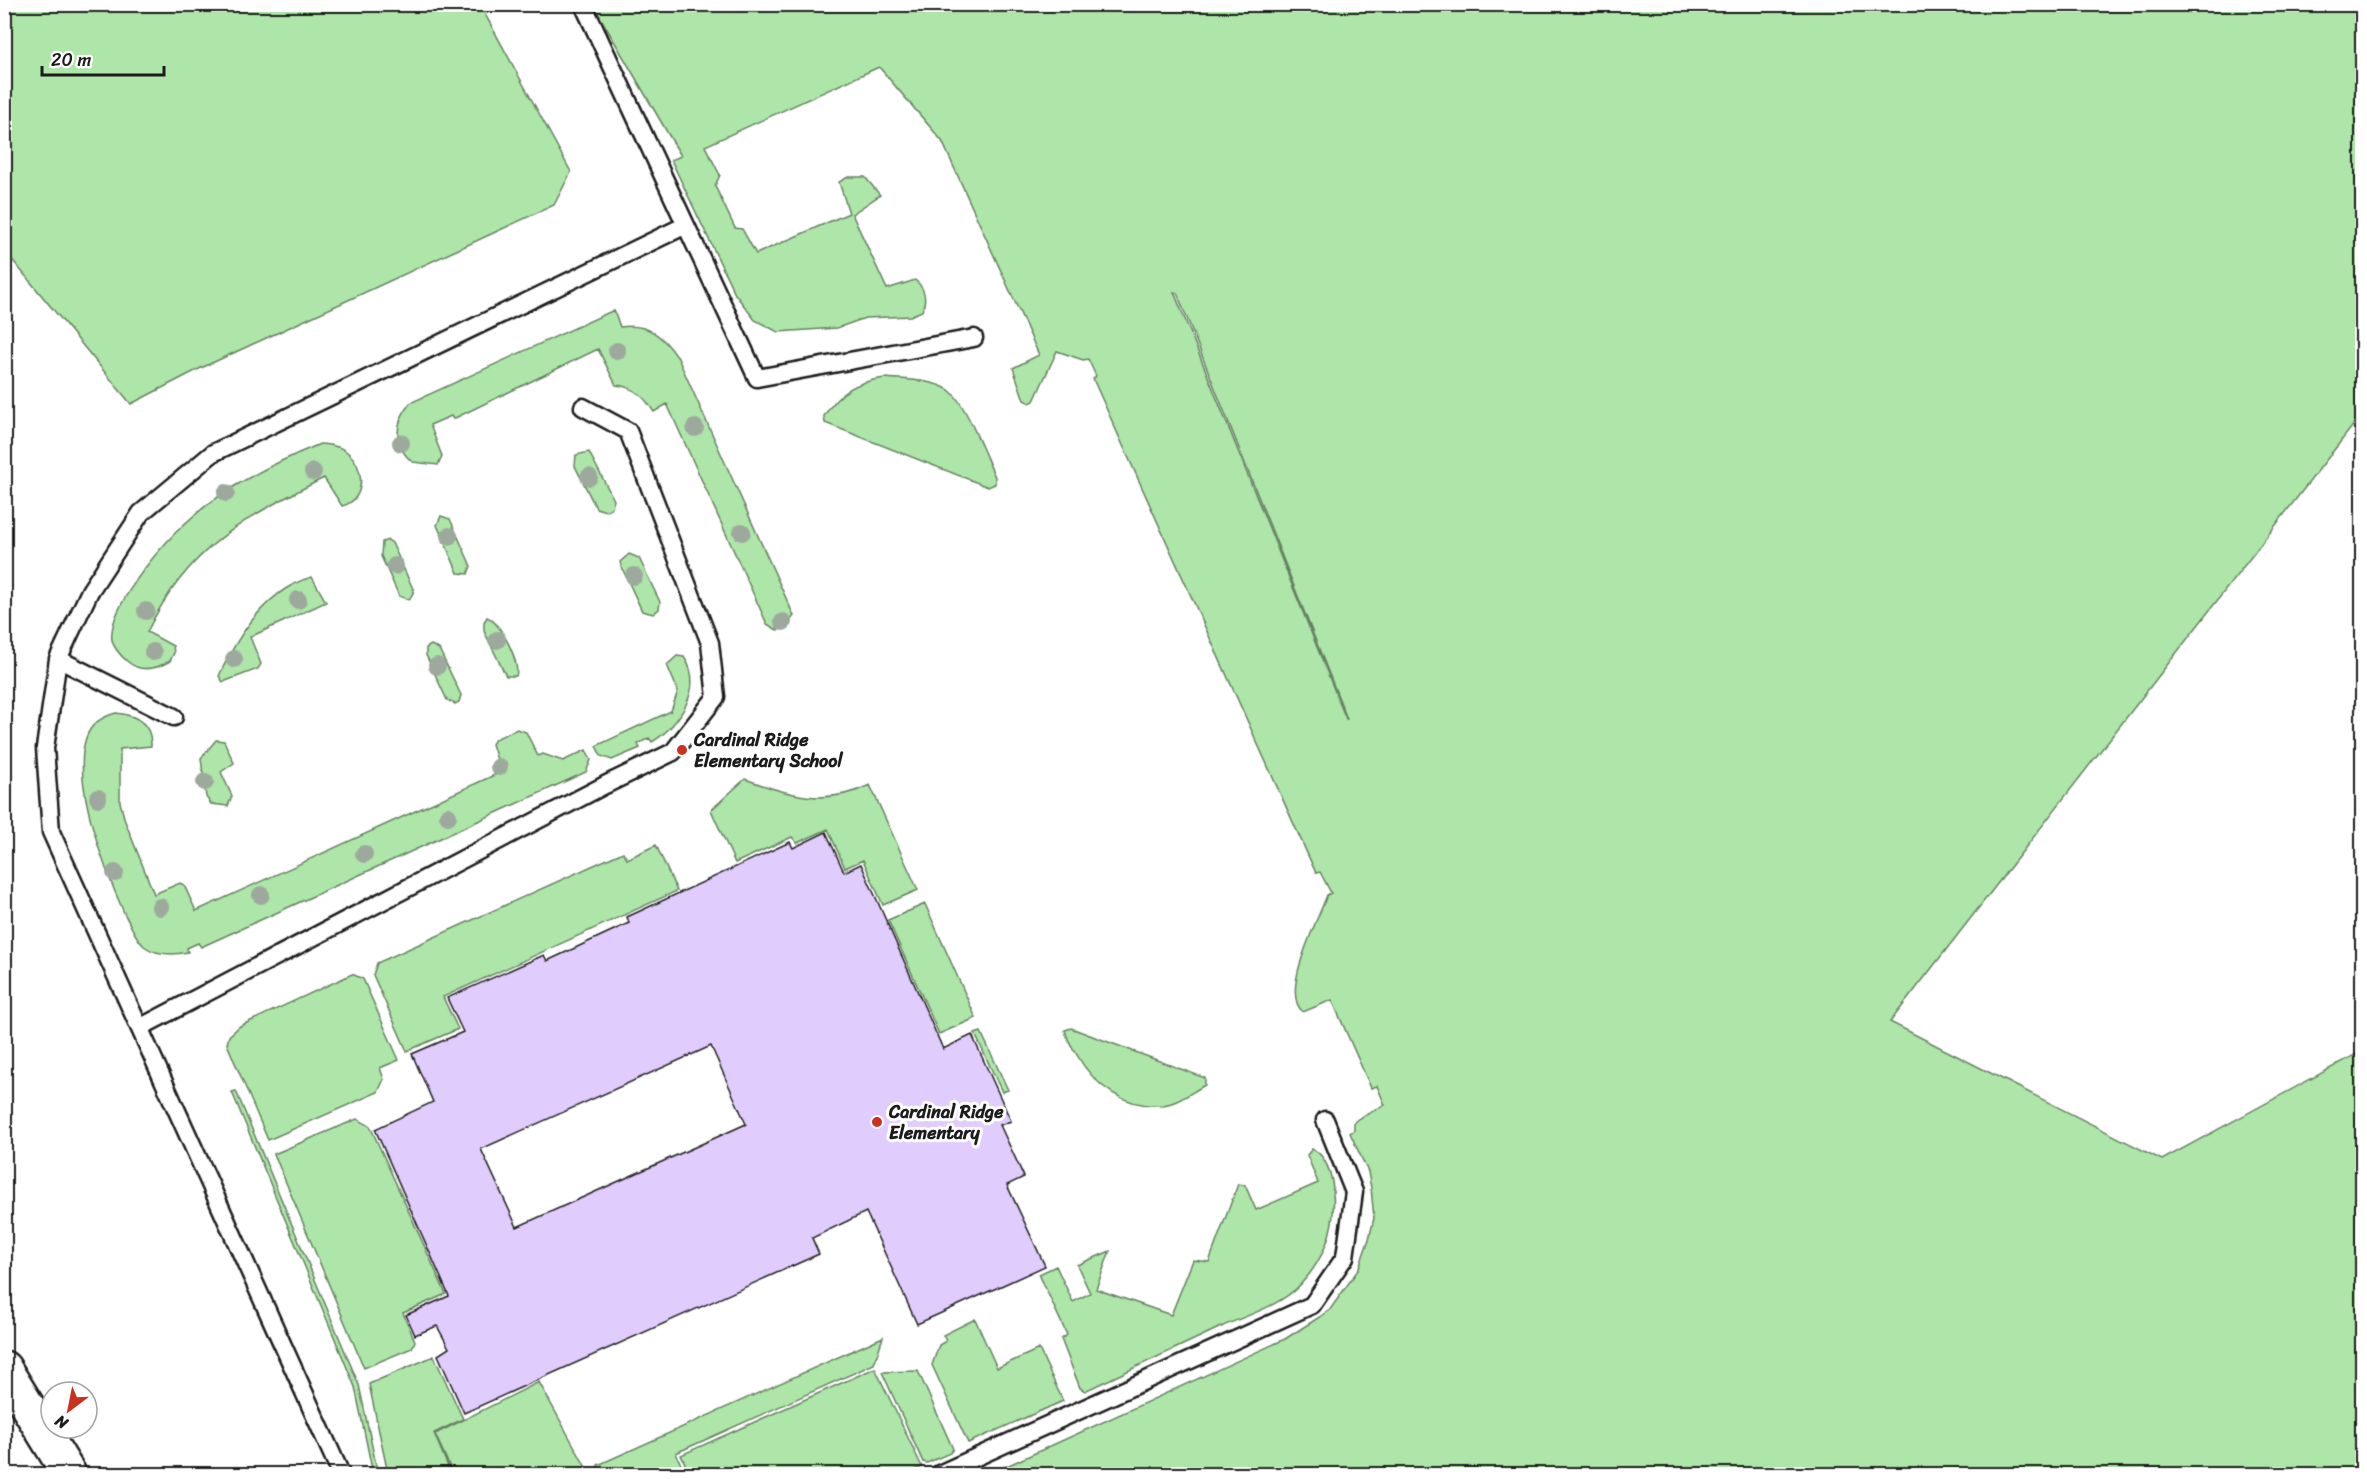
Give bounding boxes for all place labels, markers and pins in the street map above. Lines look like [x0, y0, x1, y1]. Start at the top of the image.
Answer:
place label: Cardinal Ridge Elementary School [693, 724, 843, 777]
marker: Cardinal Ridge Elementary School [675, 743, 689, 757]
place label: Cardinal Ridge Elementary [888, 1096, 1004, 1149]
marker: Cardinal Ridge Elementary [870, 1115, 884, 1129]

